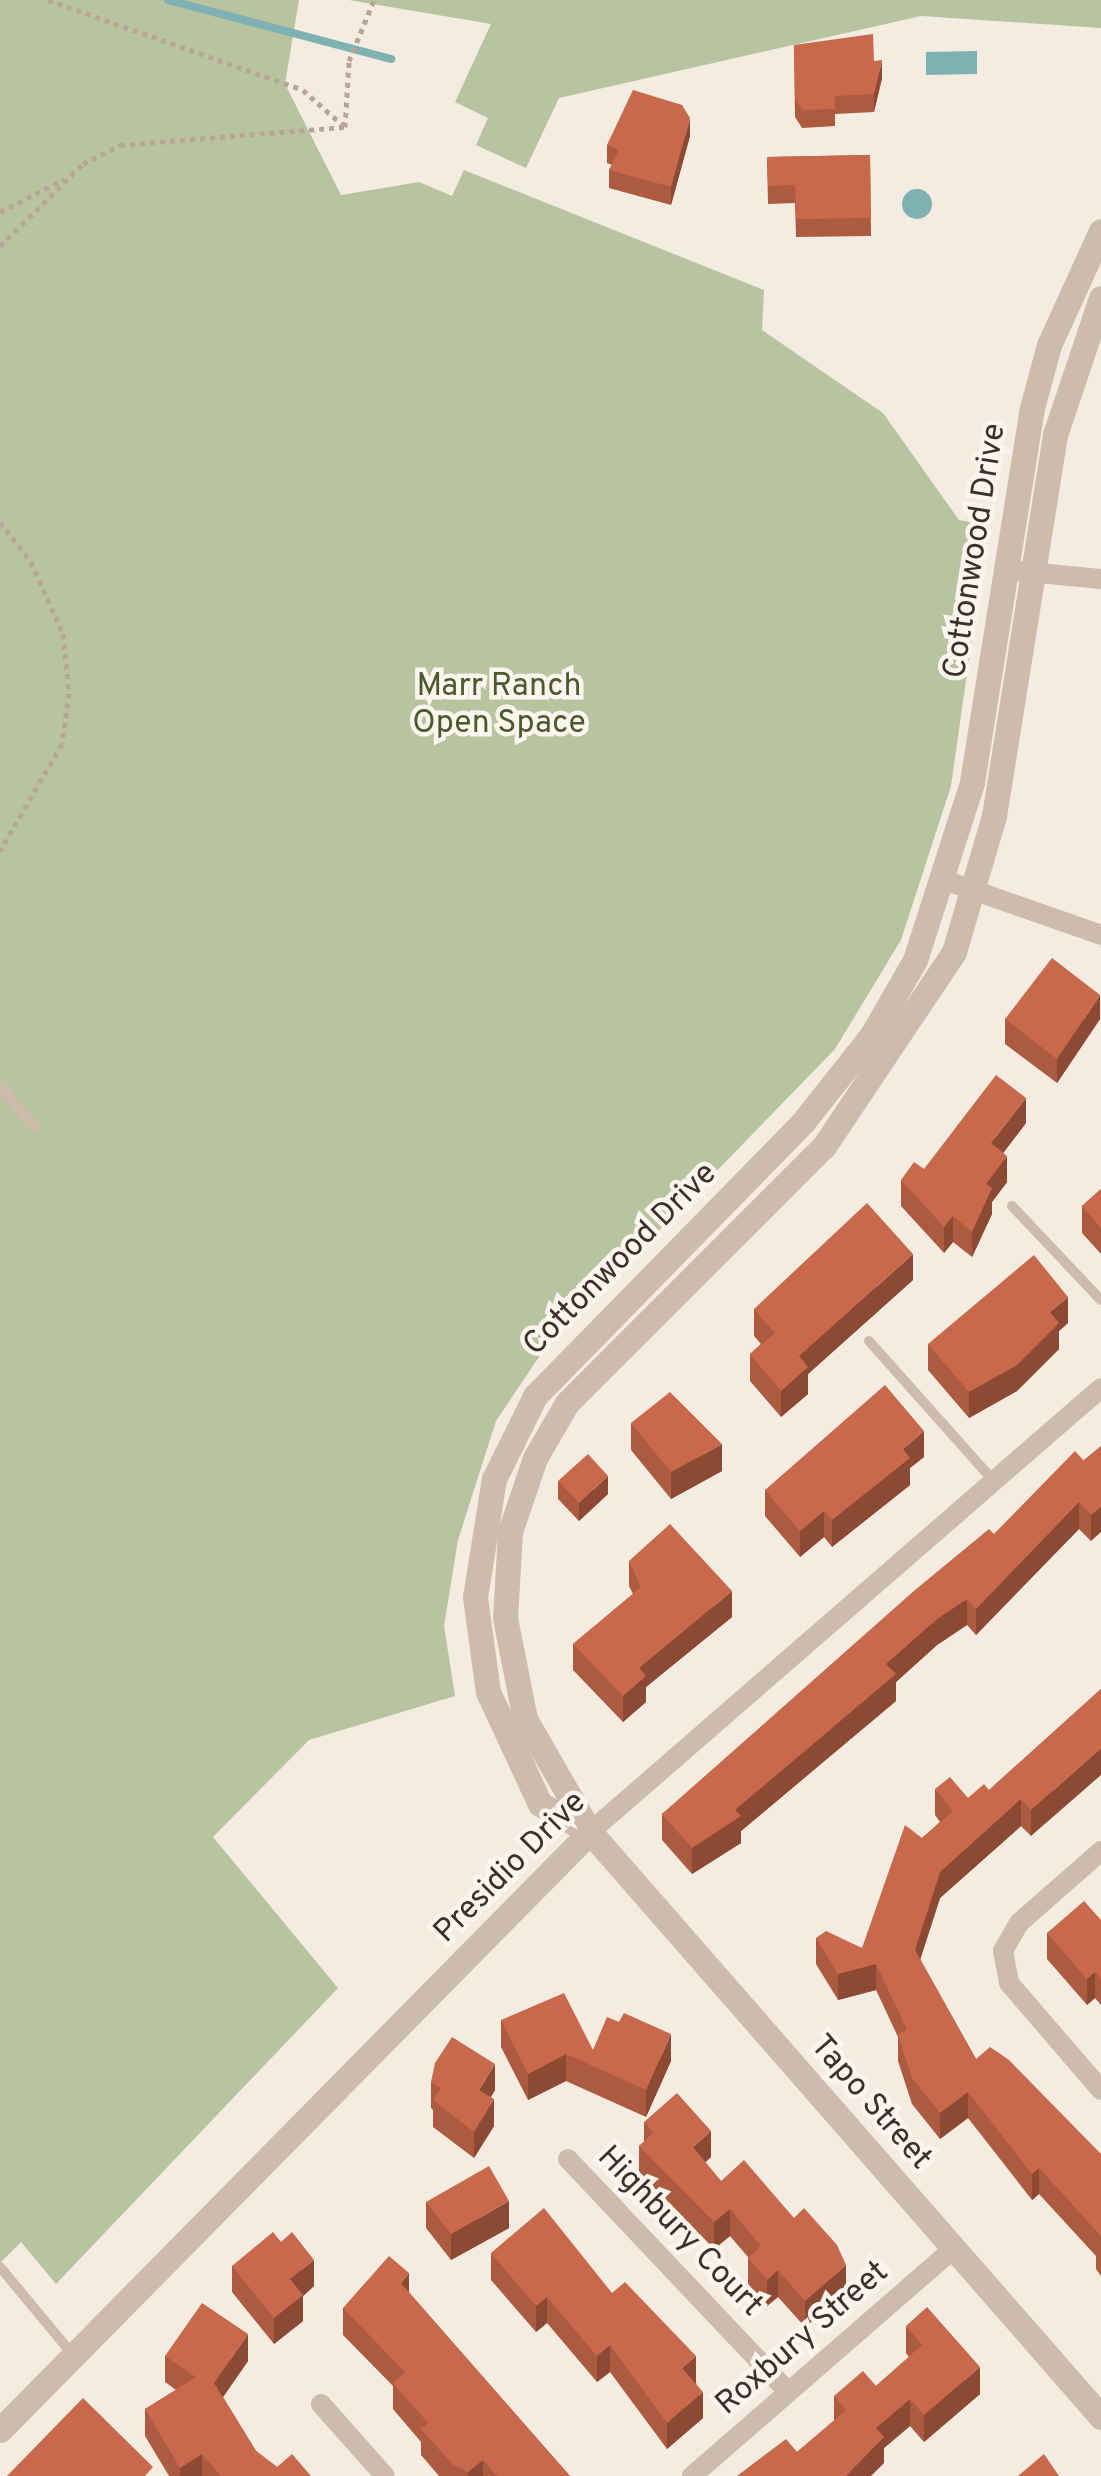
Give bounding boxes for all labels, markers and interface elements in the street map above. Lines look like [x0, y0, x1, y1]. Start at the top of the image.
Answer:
street label: Cottonwood Drive [937, 421, 1015, 681]
park label: Marr Ranch Open Space [412, 669, 586, 744]
street label: Cottonwood Drive [516, 1155, 726, 1365]
street label: Presidio Drive [427, 1784, 595, 1952]
street label: Tapo Street [801, 2028, 939, 2178]
street label: Highbury Court [588, 2139, 770, 2325]
street label: Roxbury Street [709, 2254, 897, 2424]

